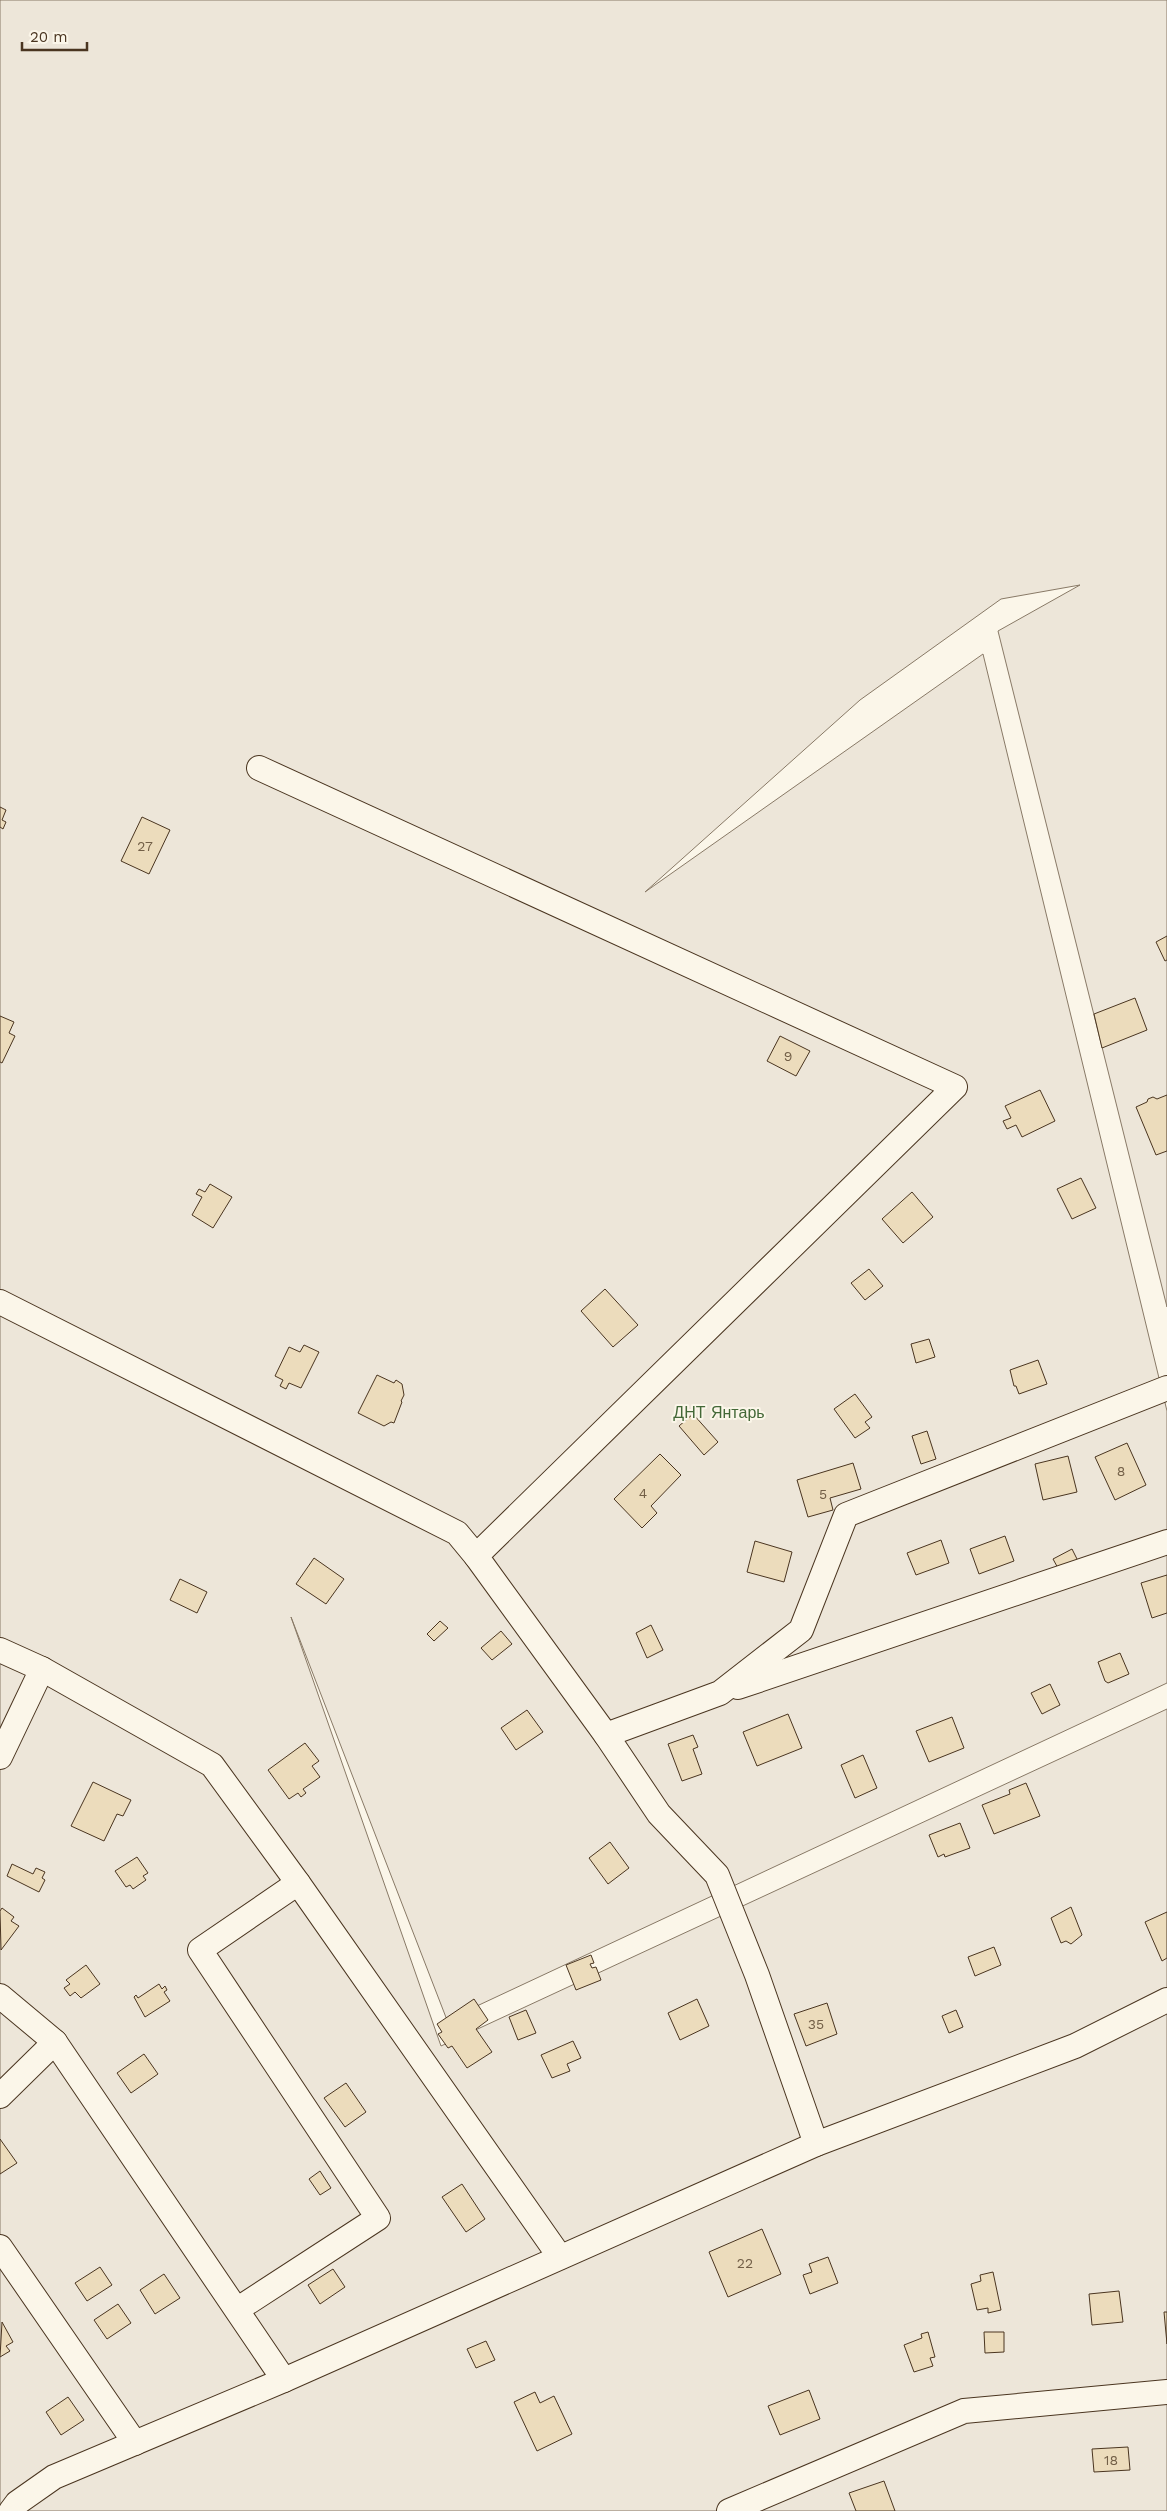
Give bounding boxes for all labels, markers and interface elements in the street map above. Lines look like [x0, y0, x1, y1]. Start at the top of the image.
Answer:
scale bar [22, 20, 88, 52]
text: 20 m [30, 28, 68, 46]
house number: 27 [137, 838, 153, 854]
house number: 9 [784, 1048, 792, 1064]
park label: ДНТ Янтарь [673, 1403, 765, 1422]
house number: 8 [1117, 1463, 1125, 1479]
house number: 4 [639, 1485, 647, 1501]
house number: 5 [819, 1486, 827, 1502]
house number: 35 [808, 2016, 824, 2032]
house number: 22 [737, 2255, 753, 2271]
house number: 18 [1104, 2452, 1118, 2468]

